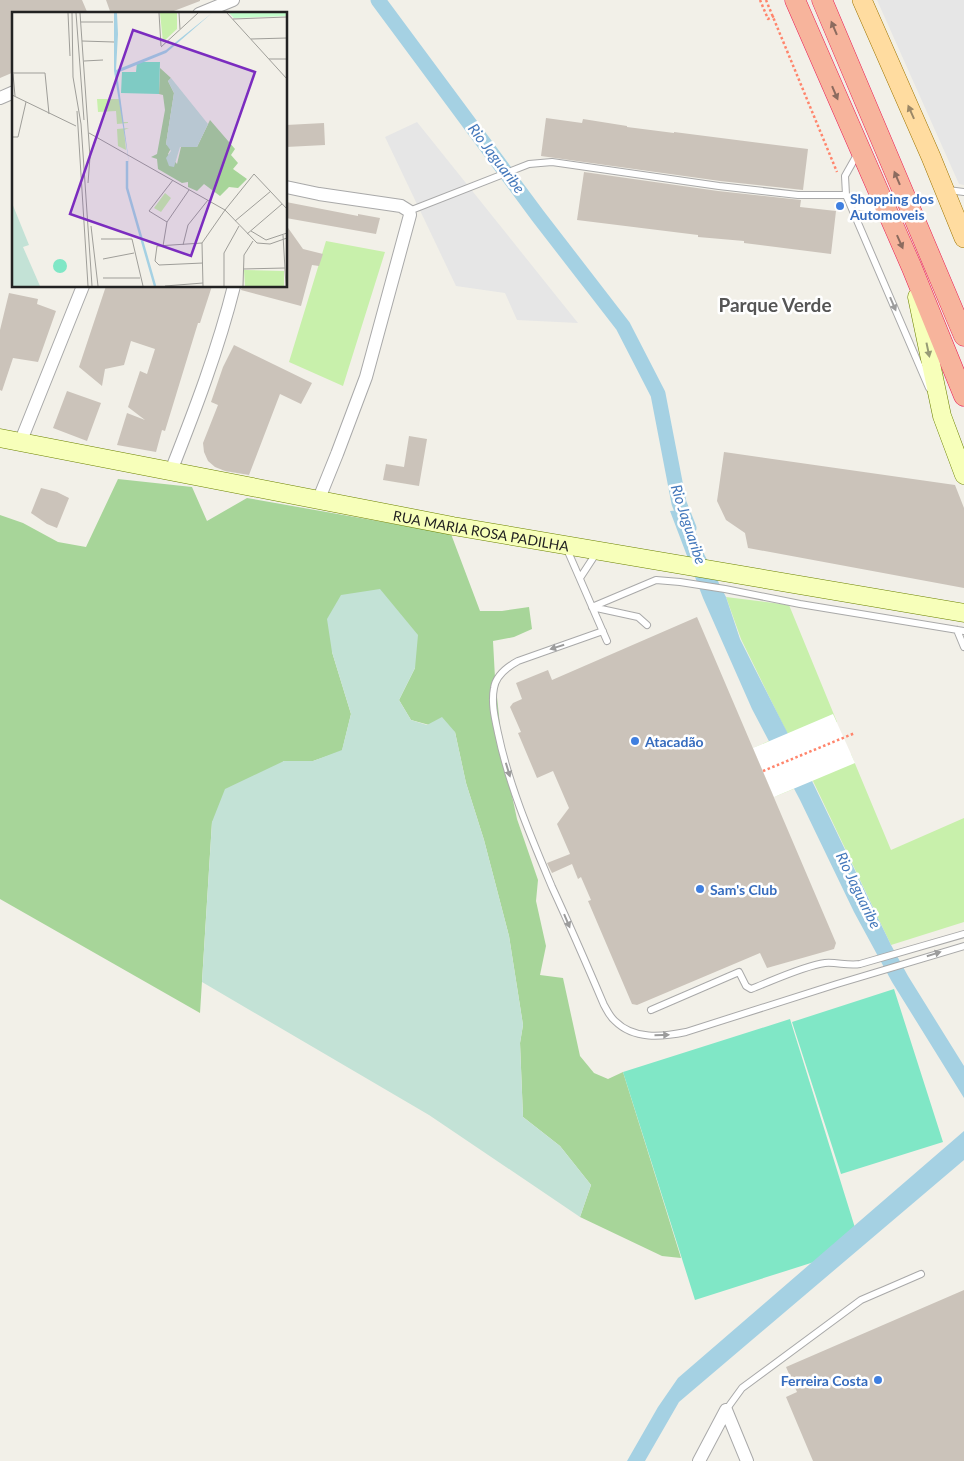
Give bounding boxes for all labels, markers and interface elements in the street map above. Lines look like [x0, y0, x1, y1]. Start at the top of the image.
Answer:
inset map [12, 12, 288, 288]
one-way arrow [829, 21, 837, 35]
one-way arrow [832, 86, 840, 100]
one-way arrow [907, 105, 915, 119]
water label: Rio Jaguaribe [465, 119, 529, 197]
one-way arrow [893, 171, 901, 185]
place label: Shopping dos Automoveis [849, 190, 934, 223]
marker: Shopping dos Automoveis [834, 200, 846, 212]
one-way arrow [897, 235, 905, 249]
district label: Parque Verde [718, 293, 832, 316]
one-way arrow [889, 297, 897, 311]
one-way arrow [925, 343, 933, 359]
water label: Rio Jaguaribe [668, 482, 710, 566]
street label: RUA MARIA ROSA PADILHA [392, 506, 571, 554]
one-way arrow [549, 644, 564, 652]
place label: Atacadão [644, 733, 704, 750]
marker: Atacadão [629, 735, 641, 747]
one-way arrow [504, 762, 512, 777]
water label: Rio Jaguaribe [833, 849, 885, 931]
place label: Sam's Club [710, 881, 777, 898]
marker: Sam's Club [694, 883, 706, 895]
one-way arrow [564, 914, 572, 928]
one-way arrow [927, 950, 942, 958]
one-way arrow [654, 1031, 670, 1039]
place label: Ferreira Costa [781, 1372, 868, 1389]
marker: Ferreira Costa [872, 1374, 884, 1386]

